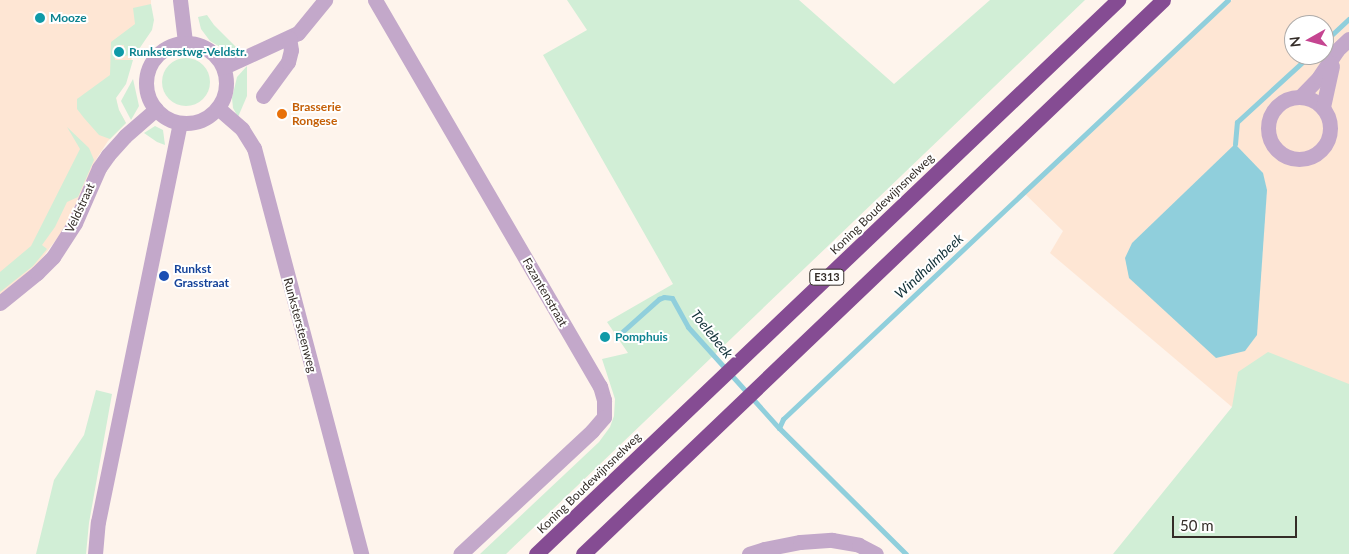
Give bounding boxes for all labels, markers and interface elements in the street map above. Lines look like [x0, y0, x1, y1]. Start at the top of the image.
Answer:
place label: Mooze [50, 11, 87, 25]
marker: Mooze [34, 12, 46, 24]
north arrow [1284, 15, 1334, 65]
text: N [1286, 35, 1304, 48]
place label: Runksterstwg-Veldstr. [129, 45, 247, 59]
marker: Runksterstwg-Veldstr. [113, 46, 125, 58]
place label: Brasserie Rongese [292, 100, 341, 128]
marker: Brasserie Rongese [276, 108, 288, 120]
street label: Koning Boudewijnsnelweg [827, 151, 937, 257]
street label: Veldstraat [62, 181, 98, 235]
water label: Windhalmbeek [891, 230, 967, 302]
street label: Fazantenstraat [519, 255, 571, 329]
place label: Runkst Grasstraat [174, 262, 229, 290]
road number: E313 [808, 268, 846, 286]
marker: Runkst Grasstraat [158, 270, 170, 282]
street label: Runkstersteenweg [280, 276, 320, 374]
water label: Toelebeek [687, 306, 737, 362]
place label: Pomphuis [615, 330, 668, 344]
marker: Pomphuis [599, 331, 611, 343]
street label: Koning Boudewijnsnelweg [534, 430, 644, 536]
scale bar [1174, 506, 1299, 538]
text: 50 m [1180, 516, 1214, 534]

